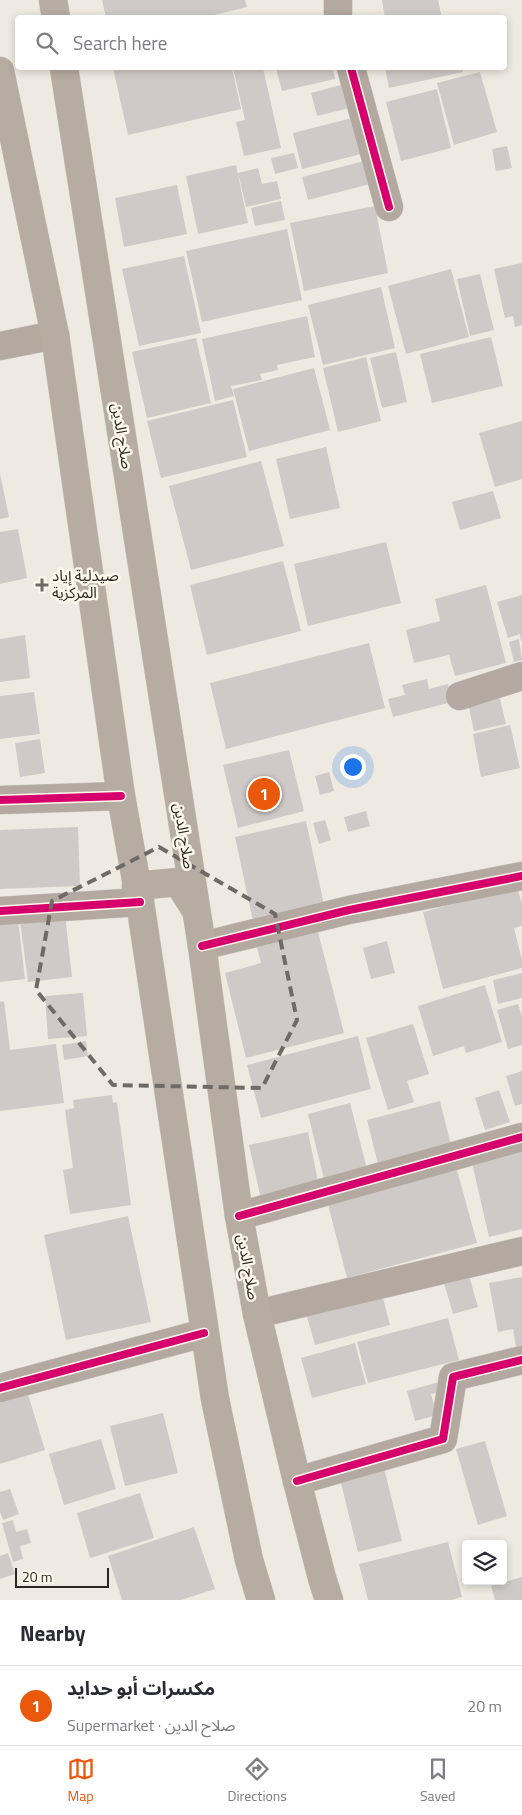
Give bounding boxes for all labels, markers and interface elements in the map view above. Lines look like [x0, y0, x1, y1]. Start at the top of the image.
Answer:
search box [15, 15, 507, 70]
text: Search here [73, 28, 167, 57]
icon: search [33, 29, 61, 57]
street label: صلاح الدين [105, 401, 139, 471]
place label: صيدلية إياد المركزية [52, 564, 119, 604]
marker: صيدلية إياد المركزية [36, 579, 48, 591]
your location [340, 754, 366, 780]
pin: 1 [248, 775, 280, 813]
street label: صلاح الدين [167, 801, 201, 871]
street label: صلاح الدين [230, 1232, 266, 1302]
map controls [462, 1540, 507, 1585]
button: layers [462, 1540, 507, 1585]
scale bar [15, 1565, 109, 1588]
text: 20 m [22, 1566, 52, 1587]
text: Nearby [20, 1617, 85, 1649]
text: مكسرات أبو حدايد [67, 1673, 215, 1702]
text: 1 [32, 1694, 40, 1718]
text: 20 m [467, 1694, 502, 1718]
text: Supermarket · صلاح الدين [67, 1713, 236, 1737]
tab: Map [67, 1755, 95, 1806]
tab: Directions [228, 1755, 287, 1806]
tab: Saved [420, 1755, 456, 1806]

